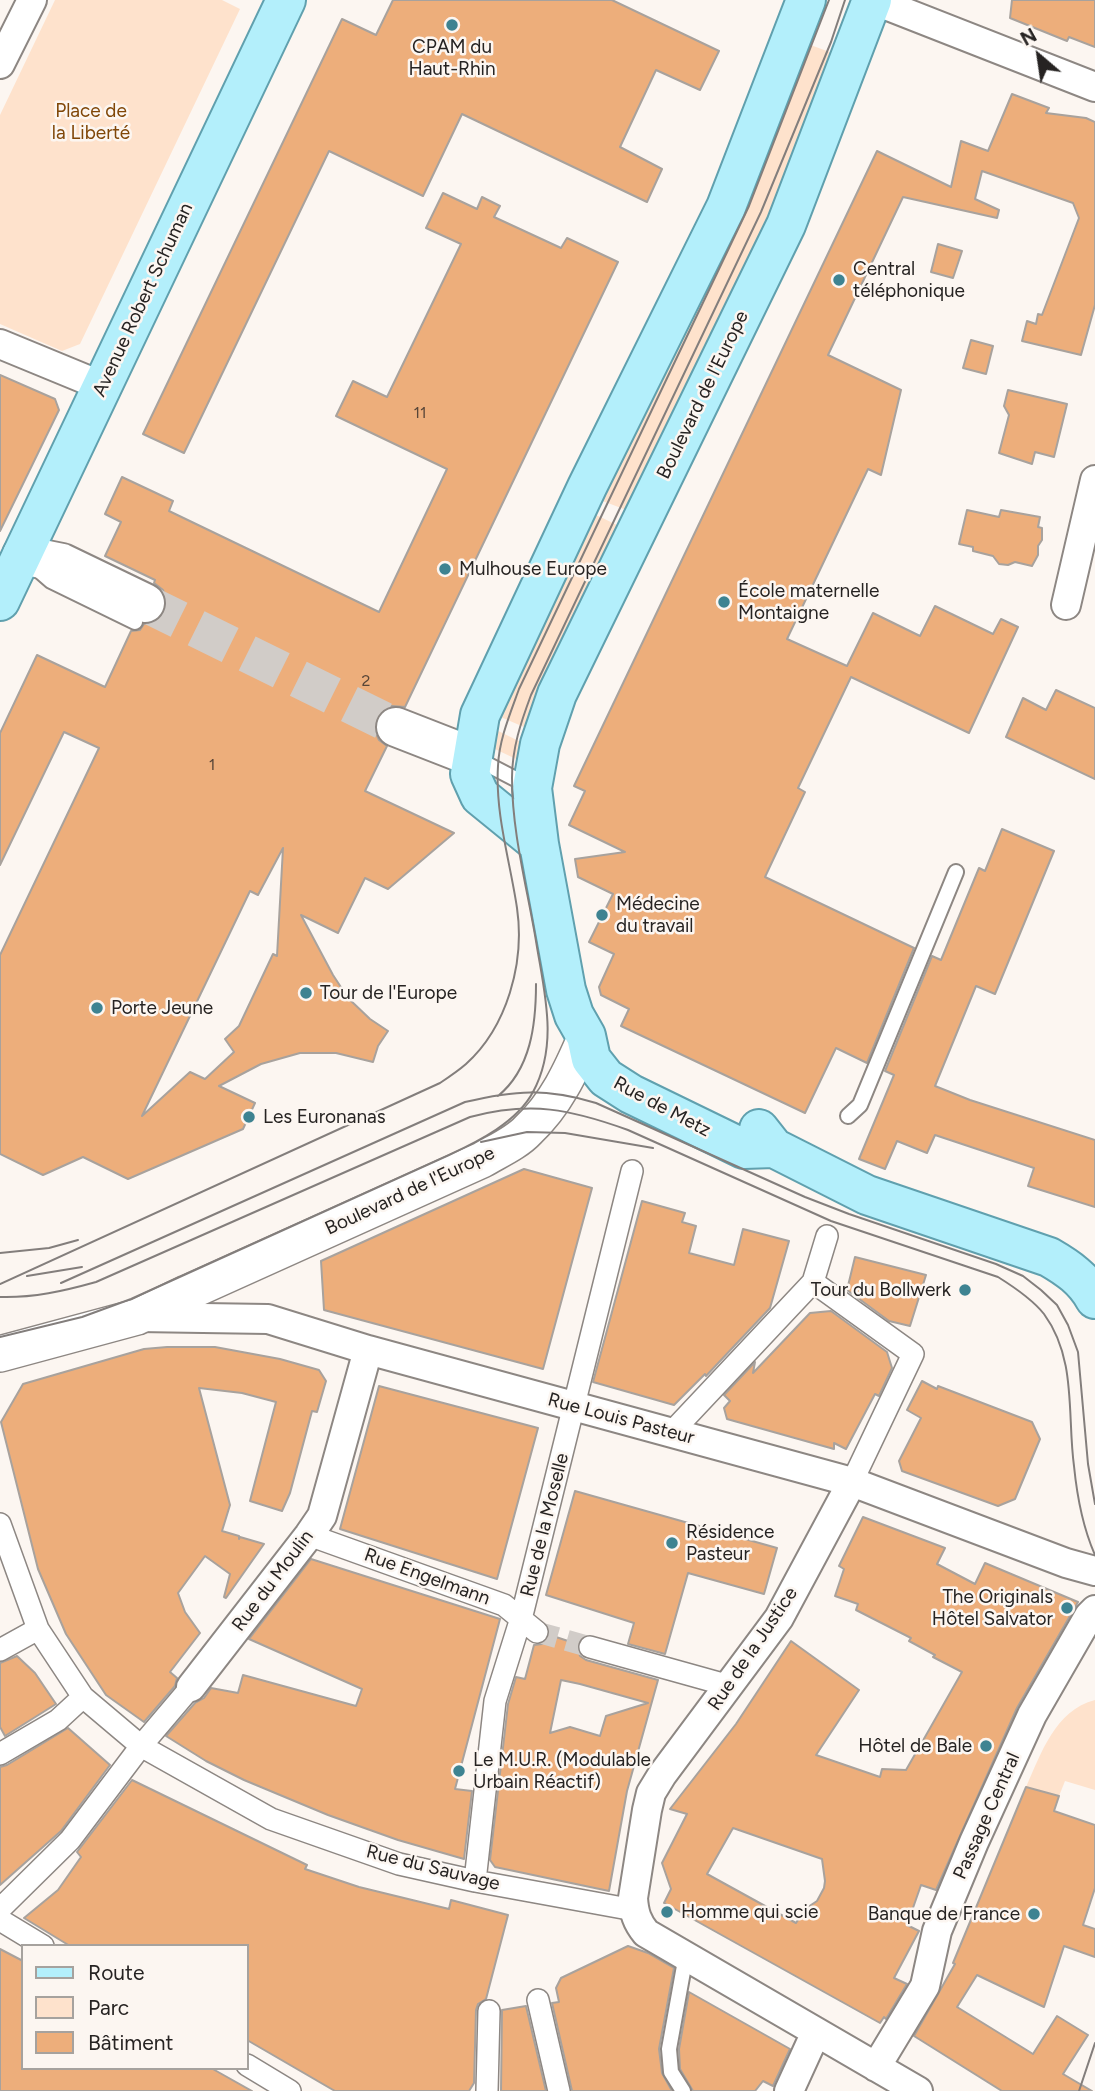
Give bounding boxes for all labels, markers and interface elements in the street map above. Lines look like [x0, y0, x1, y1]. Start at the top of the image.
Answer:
marker: CPAM du Haut-Rhin [444, 17, 460, 33]
north arrow [1004, 21, 1074, 91]
text: N [1017, 24, 1041, 51]
place label: CPAM du Haut-Rhin [408, 36, 496, 80]
park label: Place de la Liberté [52, 100, 130, 144]
street label: Avenue Robert Schuman [88, 199, 198, 401]
place label: Central téléphonique [853, 258, 965, 302]
marker: Central téléphonique [831, 272, 847, 288]
street label: Boulevard de l'Europe [652, 307, 754, 483]
house number: 11 [413, 403, 427, 423]
place label: Mulhouse Europe [459, 558, 607, 580]
marker: Mulhouse Europe [437, 561, 453, 577]
place label: École maternelle Montaigne [738, 580, 879, 624]
marker: École maternelle Montaigne [716, 594, 732, 610]
house number: 2 [362, 671, 370, 691]
house number: 1 [209, 755, 215, 775]
place label: Médecine du travail [616, 893, 700, 937]
marker: Médecine du travail [594, 907, 610, 923]
place label: Tour de l'Europe [320, 982, 457, 1004]
marker: Tour de l'Europe [298, 985, 314, 1001]
place label: Porte Jeune [111, 997, 213, 1019]
marker: Porte Jeune [89, 1000, 105, 1016]
street label: Rue de Metz [610, 1072, 714, 1142]
place label: Les Euronanas [263, 1106, 386, 1128]
marker: Les Euronanas [241, 1109, 257, 1125]
street label: Boulevard de l'Europe [322, 1142, 498, 1240]
place label: Tour du Bollwerk [811, 1279, 951, 1301]
marker: Tour du Bollwerk [957, 1282, 973, 1298]
street label: Rue Louis Pasteur [545, 1388, 697, 1450]
street label: Rue de la Moselle [516, 1451, 574, 1599]
place label: Résidence Pasteur [686, 1521, 774, 1565]
street label: Rue du Moulin [228, 1526, 318, 1636]
marker: Résidence Pasteur [664, 1535, 680, 1551]
street label: Rue Engelmann [361, 1544, 493, 1610]
street label: Rue de la Justice [703, 1583, 803, 1715]
place label: The Originals Hôtel Salvator [932, 1586, 1053, 1630]
marker: The Originals Hôtel Salvator [1059, 1600, 1075, 1616]
place label: Hôtel de Bale [858, 1735, 972, 1757]
marker: Hôtel de Bale [978, 1738, 994, 1754]
place label: Le M.U.R. (Modulable Urbain Réactif) [473, 1749, 651, 1793]
street label: Passage Central [949, 1749, 1025, 1883]
marker: Le M.U.R. (Modulable Urbain Réactif) [451, 1763, 467, 1779]
street label: Rue du Sauvage [364, 1840, 502, 1896]
place label: Homme qui scie [681, 1901, 818, 1923]
place label: Banque de France [868, 1903, 1020, 1925]
marker: Homme qui scie [659, 1904, 675, 1920]
marker: Banque de France [1026, 1906, 1042, 1922]
legend [21, 1944, 248, 2070]
text: Route [88, 1960, 144, 1985]
text: Parc [88, 1995, 129, 2020]
text: Bâtiment [88, 2030, 173, 2055]

